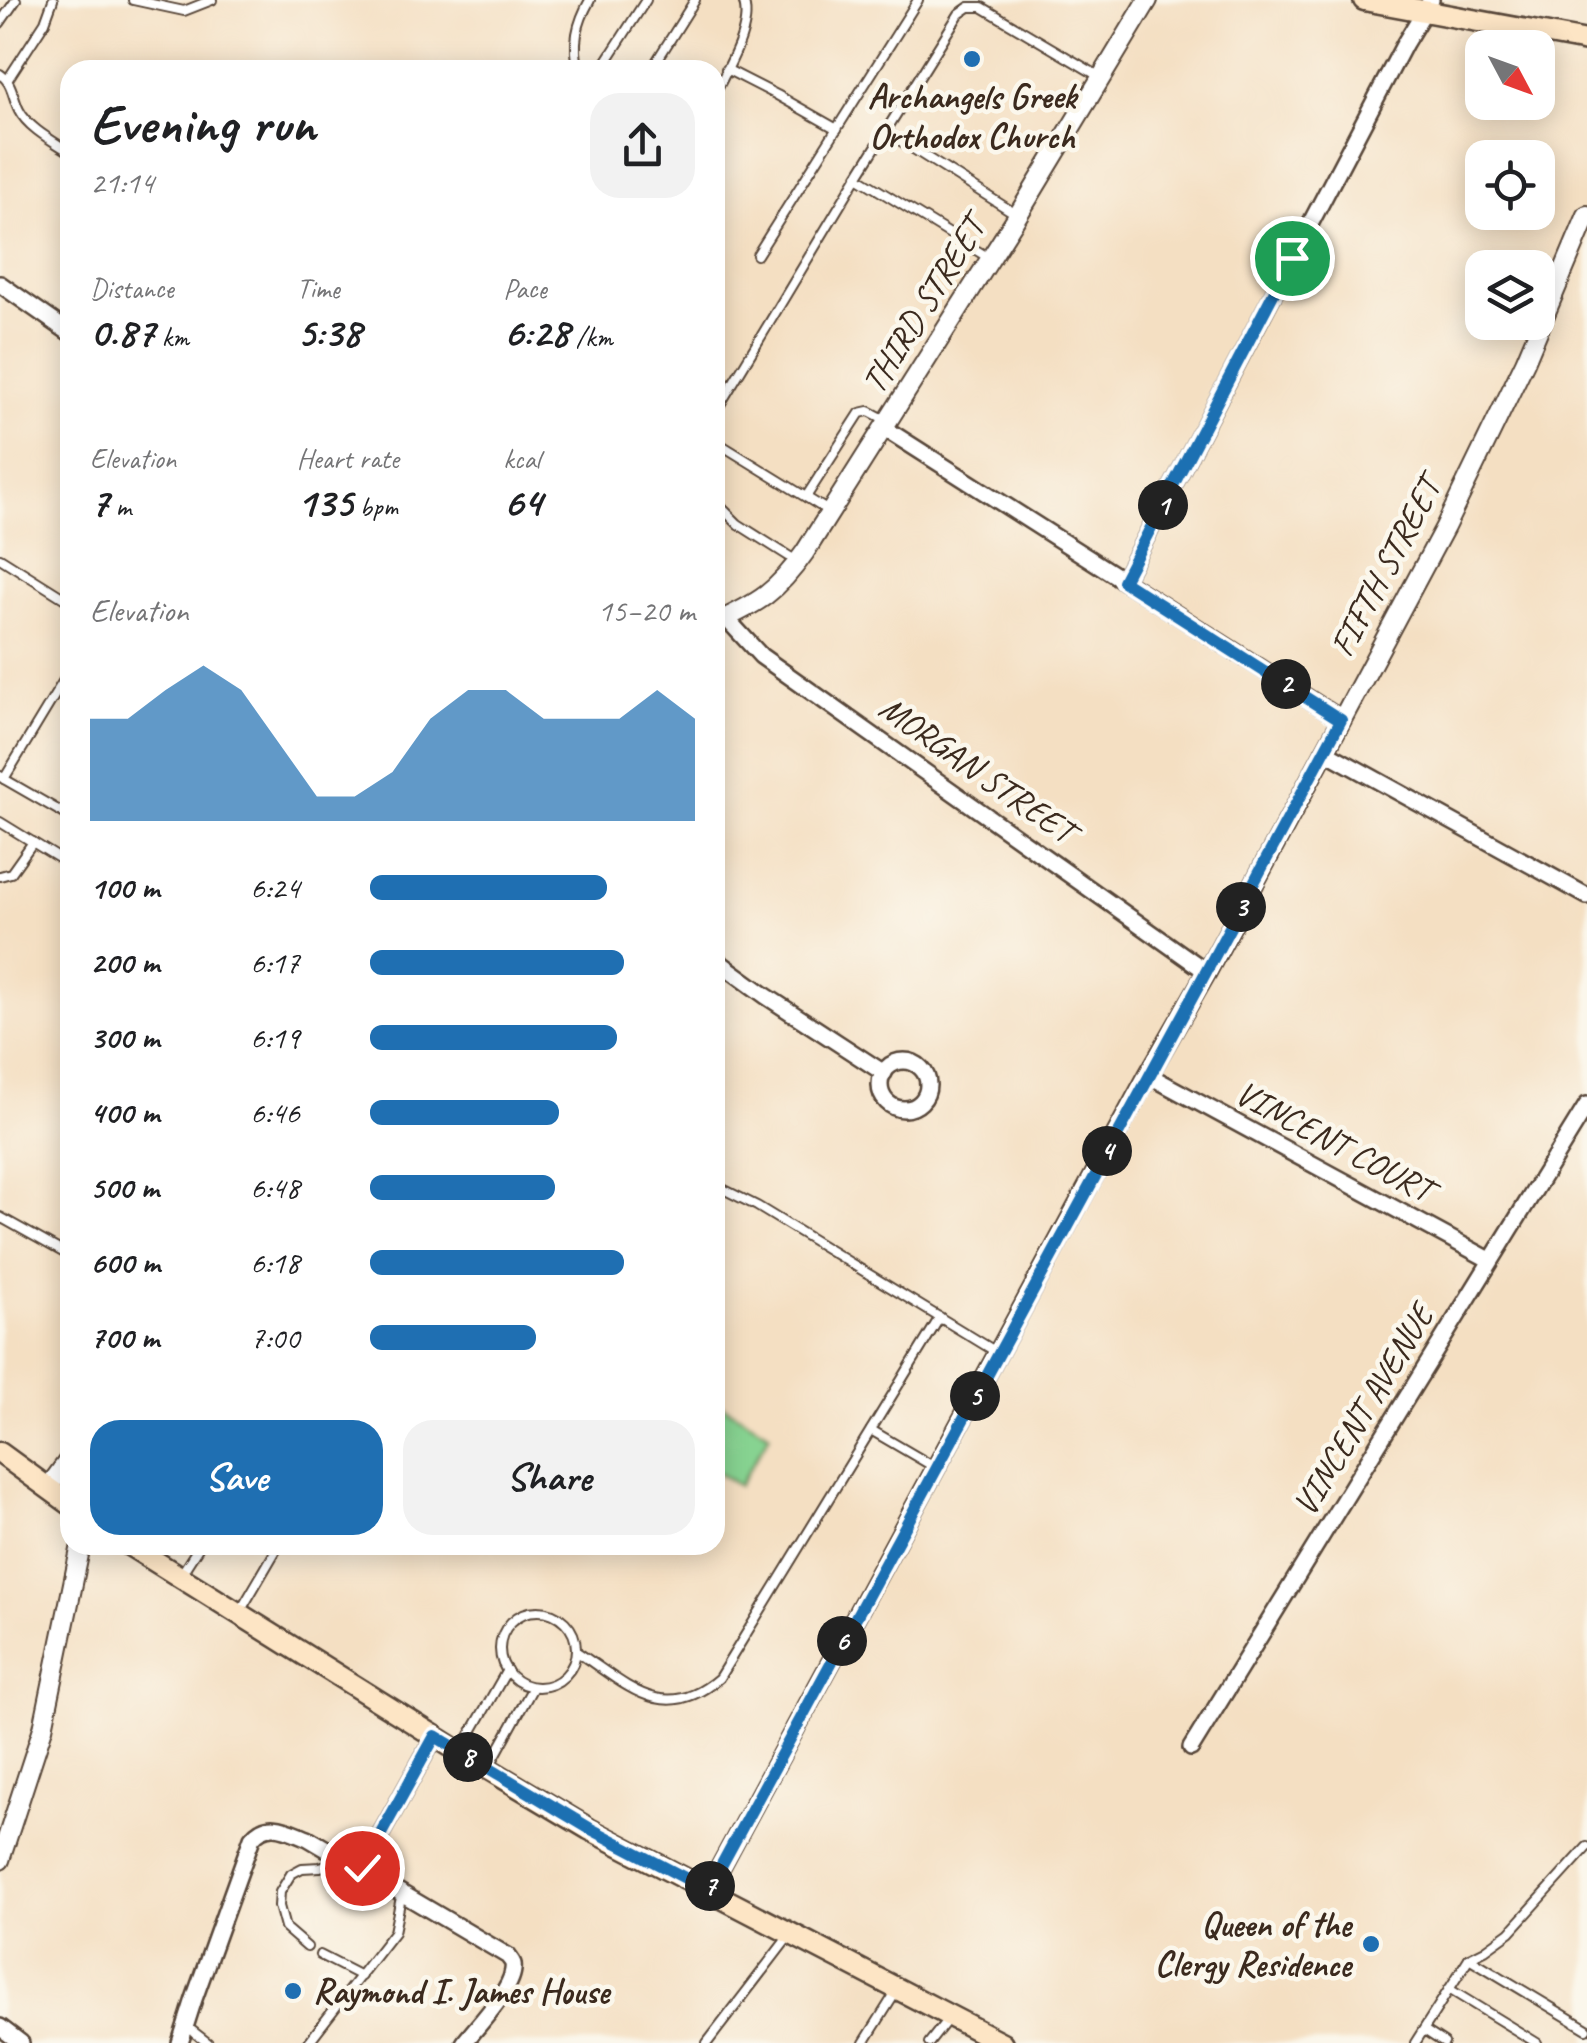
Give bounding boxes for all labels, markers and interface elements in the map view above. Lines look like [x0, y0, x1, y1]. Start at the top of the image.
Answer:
north arrow [1465, 30, 1555, 120]
map controls [1465, 30, 1555, 340]
marker: Archangels Greek Orthodox Church [961, 48, 983, 70]
place label: Archangels Greek Orthodox Church [868, 74, 1079, 159]
text: Evening run [90, 89, 315, 159]
button: share [590, 93, 695, 198]
button: locate [1465, 140, 1555, 230]
text: 21:14 [90, 162, 154, 203]
street label: THIRD STREET [851, 201, 1000, 401]
pin [1250, 216, 1335, 301]
icon: arrive [1265, 231, 1320, 286]
button: layers [1465, 250, 1555, 340]
text: Distance [90, 271, 174, 306]
text: Time [297, 271, 340, 306]
text: Pace [503, 271, 546, 306]
text: 0.87 [90, 306, 155, 359]
text: 5:38 [297, 306, 361, 359]
text: 6:28 [503, 306, 569, 359]
text: km [155, 319, 189, 354]
text: /km [569, 319, 613, 354]
text: Elevation [90, 441, 176, 476]
text: Heart rate [297, 441, 399, 476]
text: kcal [503, 441, 540, 476]
street label: FIFTH STREET [1319, 462, 1455, 664]
text: 7 [90, 476, 109, 529]
text: 135 [297, 476, 353, 529]
text: 64 [503, 476, 542, 529]
pin: 1 [1138, 480, 1188, 530]
text: 1 [1157, 487, 1169, 522]
text: m [109, 489, 131, 524]
text: bpm [353, 489, 398, 524]
text: Elevation [90, 590, 188, 631]
text: 15–20 m [597, 590, 695, 631]
pin: 2 [1261, 659, 1311, 709]
text: 2 [1280, 666, 1292, 701]
street label: MORGAN STREET [871, 685, 1091, 858]
text: 100 m [90, 867, 159, 908]
text: 6:24 [250, 867, 300, 908]
pin: 3 [1216, 882, 1266, 932]
text: 3 [1235, 889, 1247, 924]
text: 200 m [90, 942, 159, 983]
text: 6:17 [250, 942, 300, 983]
text: 300 m [90, 1017, 159, 1058]
text: 6:19 [250, 1017, 300, 1058]
street label: VINCENT COURT [1228, 1070, 1448, 1216]
text: 400 m [90, 1092, 159, 1133]
text: 6:46 [250, 1092, 300, 1133]
pin: 4 [1082, 1126, 1132, 1176]
text: 4 [1101, 1133, 1113, 1168]
text: 500 m [90, 1167, 159, 1208]
text: 6:48 [250, 1167, 300, 1208]
text: 600 m [90, 1242, 160, 1283]
text: 6:18 [250, 1242, 300, 1283]
street label: VINCENT AVENUE [1282, 1292, 1446, 1524]
text: 700 m [90, 1317, 159, 1358]
text: 7:00 [250, 1317, 300, 1358]
pin: 5 [950, 1371, 1000, 1421]
text: 5 [969, 1378, 981, 1413]
button: Save [90, 1420, 383, 1535]
button: Share [403, 1420, 695, 1535]
pin: 6 [817, 1616, 867, 1666]
text: 6 [835, 1623, 849, 1658]
pin: 8 [443, 1732, 493, 1782]
text: 8 [462, 1739, 474, 1774]
pin [320, 1826, 405, 1911]
icon: check [335, 1841, 390, 1896]
pin: 7 [685, 1861, 735, 1911]
text: 7 [704, 1868, 716, 1903]
place label: Queen of the Clergy Residence [1155, 1902, 1353, 1987]
marker: Queen of the Clergy Residence [1360, 1933, 1382, 1955]
place label: Raymond I. James House [313, 1969, 611, 2014]
marker: Raymond I. James House [282, 1980, 304, 2002]

